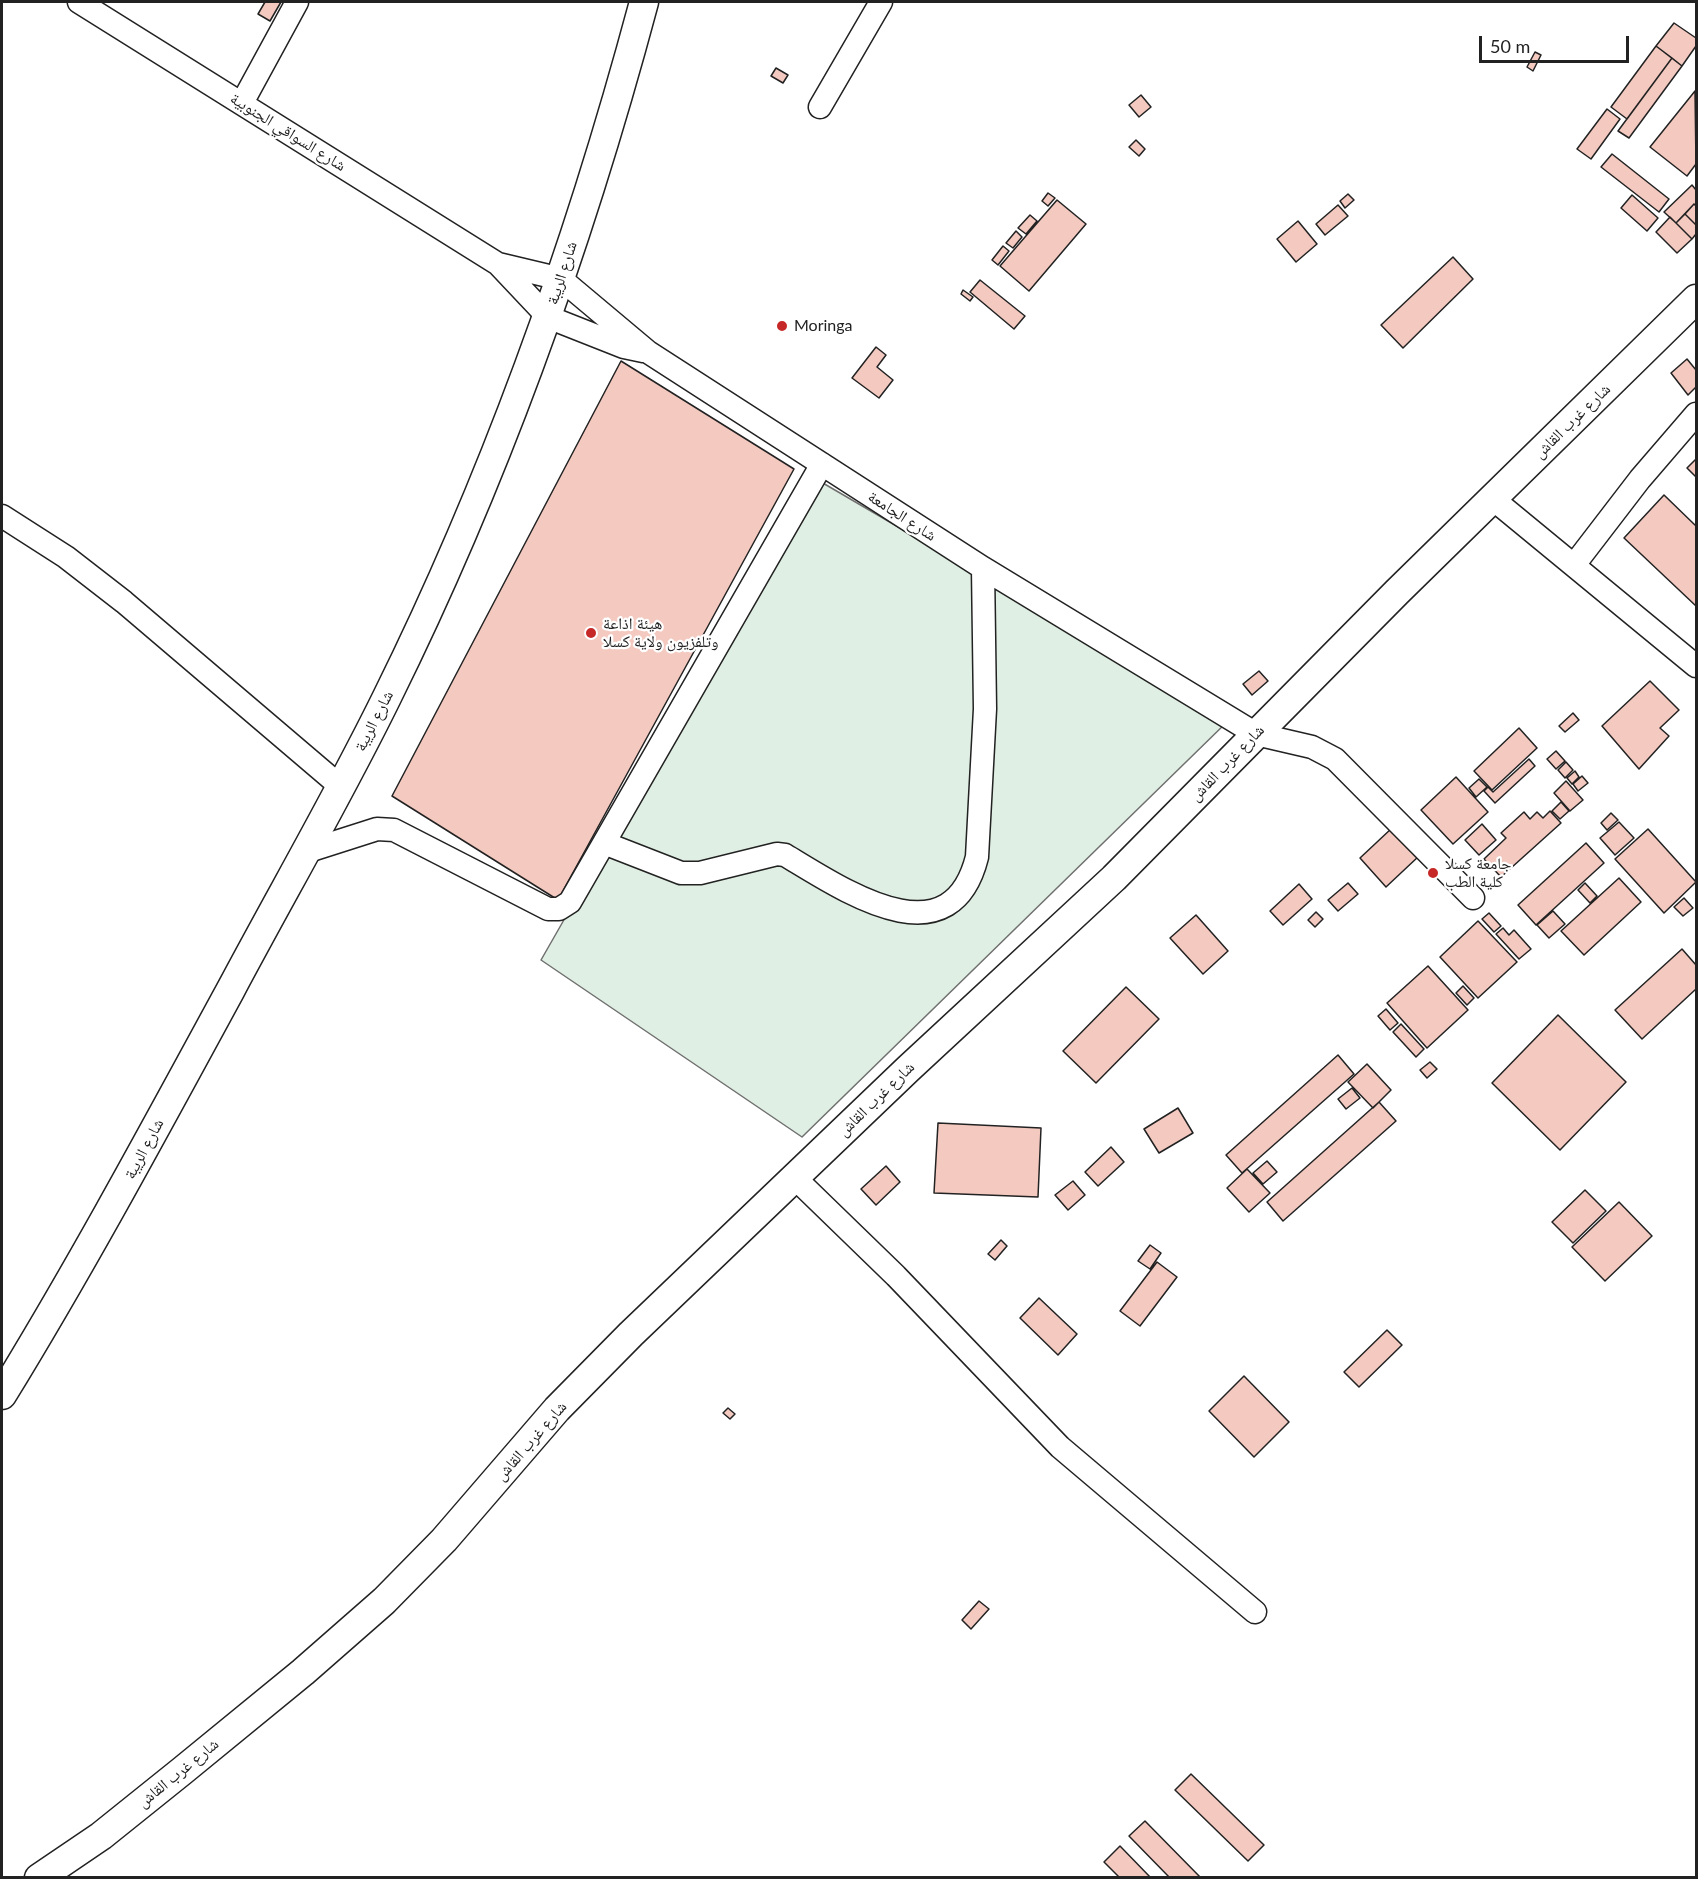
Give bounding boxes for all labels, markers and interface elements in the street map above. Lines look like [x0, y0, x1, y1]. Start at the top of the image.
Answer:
scale bar [1482, 24, 1632, 62]
text: 50 m [1490, 35, 1530, 57]
street label: شارع السواقي الجنوبية [227, 89, 349, 175]
street label: شارع الريبة [543, 239, 581, 307]
place label: Moringa [794, 316, 853, 336]
marker: Moringa [775, 319, 789, 333]
street label: شارع غرب القاش [1530, 380, 1614, 462]
street label: شارع الجامعة [864, 487, 940, 545]
place label: هيئة اذاعة وتلفزيون ولاية كسلا [603, 614, 719, 652]
marker: هيئة اذاعة وتلفزيون ولاية كسلا [584, 626, 598, 640]
street label: شارع الريبة [351, 687, 397, 755]
street label: شارع غرب القاش [1186, 721, 1268, 805]
place label: جامعة كسلا كلية الطب [1445, 854, 1511, 892]
marker: جامعة كسلا كلية الطب [1426, 866, 1440, 880]
street label: شارع غرب القاش [834, 1058, 918, 1140]
street label: شارع الريبة [120, 1116, 168, 1182]
street label: شارع غرب القاش [491, 1397, 571, 1485]
street label: شارع غرب القاش [133, 1734, 223, 1812]

